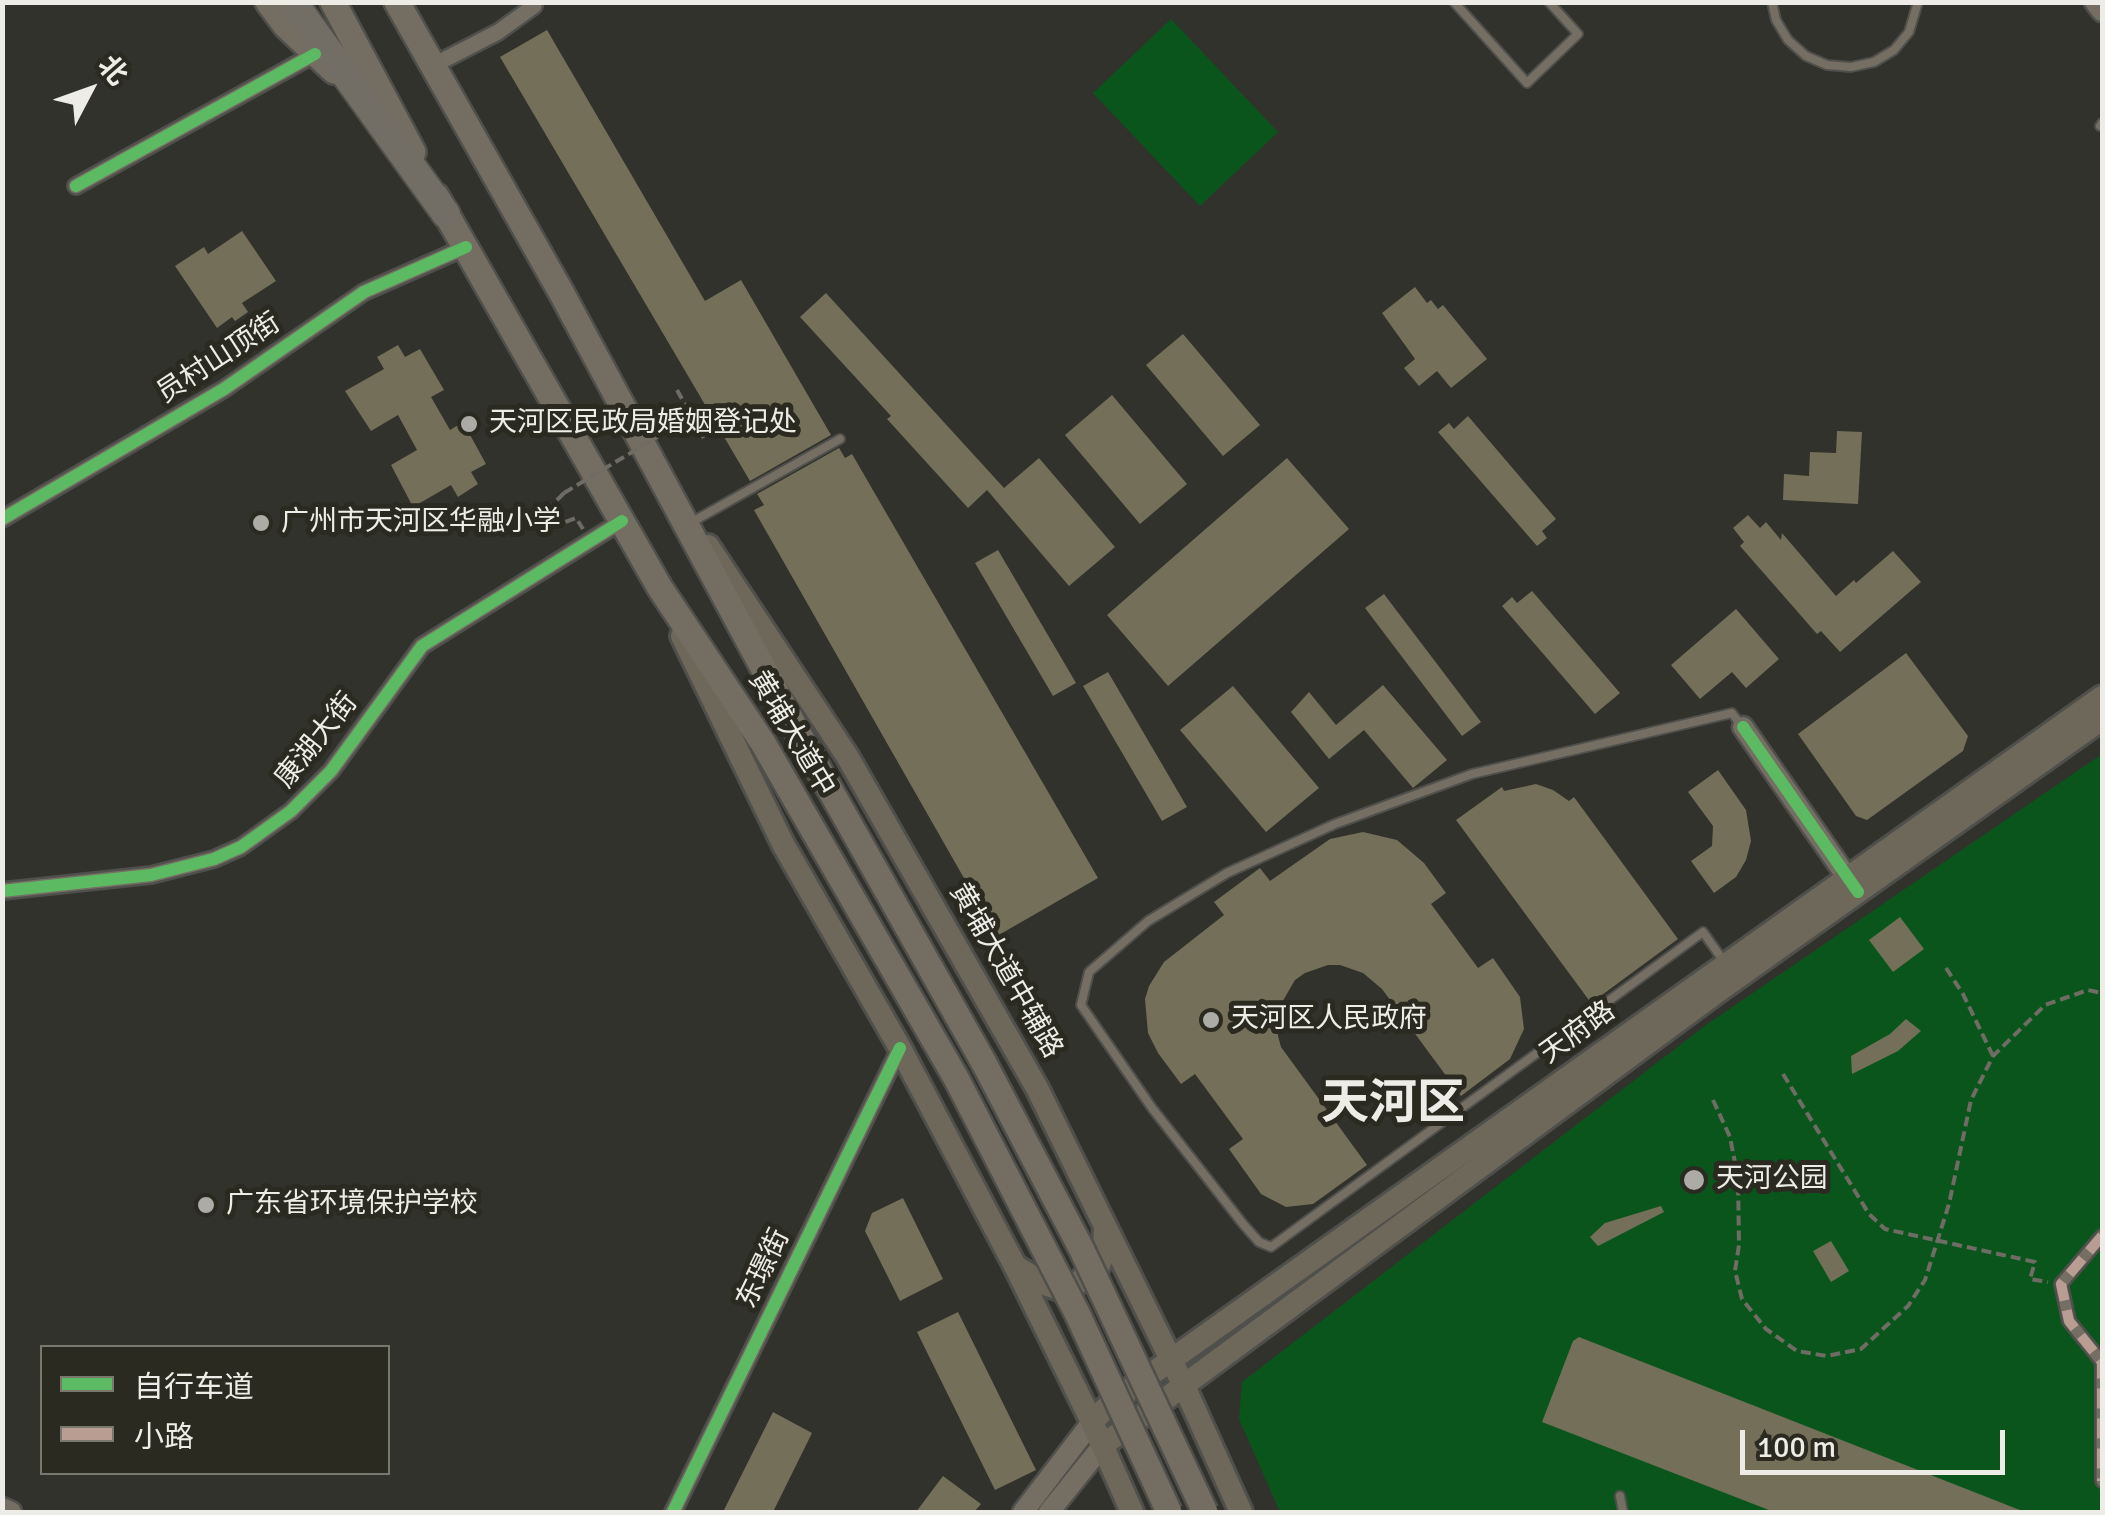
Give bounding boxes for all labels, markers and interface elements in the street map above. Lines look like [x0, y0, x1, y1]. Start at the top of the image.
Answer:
north arrow [40, 40, 140, 140]
text: 北 [91, 49, 135, 92]
street label: 员村山顶街 [151, 307, 287, 411]
place label: 天河区民政局婚姻登记处 [489, 407, 797, 441]
marker: 天河区民政局婚姻登记处 [458, 413, 480, 435]
place label: 广州市天河区华融小学 [281, 506, 561, 540]
marker: 广州市天河区华融小学 [250, 512, 272, 534]
street label: 黄埔大道中 [741, 665, 841, 803]
street label: 康湖大街 [269, 687, 365, 795]
street label: 黄埔大道中辅路 [941, 878, 1069, 1064]
street label: 天府路 [1534, 995, 1622, 1071]
place label: 天河区人民政府 [1231, 1003, 1427, 1037]
marker: 天河区人民政府 [1200, 1009, 1222, 1031]
district label: 天河区 [1321, 1076, 1465, 1134]
place label: 天河公园 [1716, 1163, 1828, 1197]
marker: 天河公园 [1681, 1167, 1707, 1193]
place label: 广东省环境保护学校 [226, 1188, 478, 1222]
marker: 广东省环境保护学校 [195, 1194, 217, 1216]
street label: 东璟街 [730, 1224, 798, 1314]
legend [40, 1345, 390, 1475]
text: 自行车道 [134, 1369, 254, 1406]
scale bar [1745, 1410, 2010, 1472]
text: 小路 [134, 1419, 194, 1456]
text: 100 m [1757, 1429, 1836, 1466]

